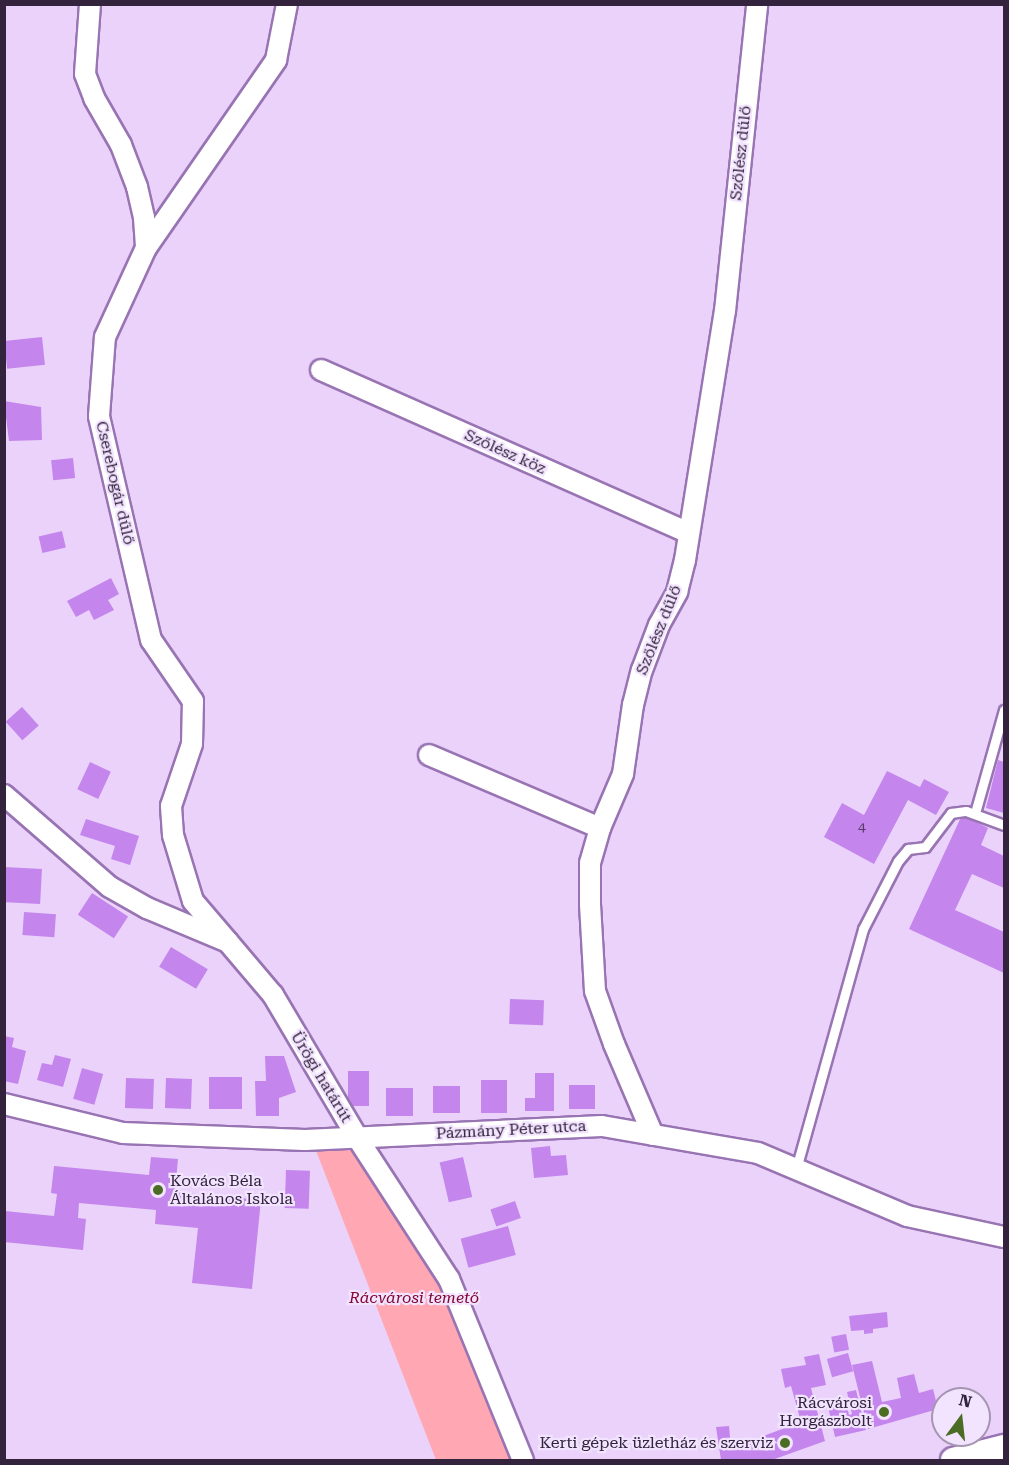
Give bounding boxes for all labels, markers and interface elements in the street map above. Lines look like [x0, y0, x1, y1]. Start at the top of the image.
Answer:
street label: Szőlész dűlő [726, 105, 756, 201]
street label: Cserebogár dűlő [91, 419, 139, 547]
street label: Szőlész köz [461, 426, 549, 478]
street label: Szőlész dűlő [632, 582, 686, 678]
house number: 4 [858, 818, 866, 834]
street label: Ürögi határút [286, 1028, 356, 1126]
street label: Pázmány Péter utca [435, 1116, 587, 1144]
place label: Kovács Béla Általános Iskola [170, 1171, 293, 1209]
marker: Kovács Béla Általános Iskola [151, 1183, 165, 1197]
park label: Rácvárosi temető [349, 1288, 479, 1308]
north arrow [931, 1387, 991, 1447]
text: N [957, 1390, 974, 1412]
place label: Rácvárosi Horgászbolt [779, 1393, 872, 1431]
marker: Rácvárosi Horgászbolt [877, 1405, 891, 1419]
place label: Kerti gépek üzletház és szerviz [539, 1433, 773, 1453]
marker: Kerti gépek üzletház és szerviz [778, 1436, 792, 1450]

